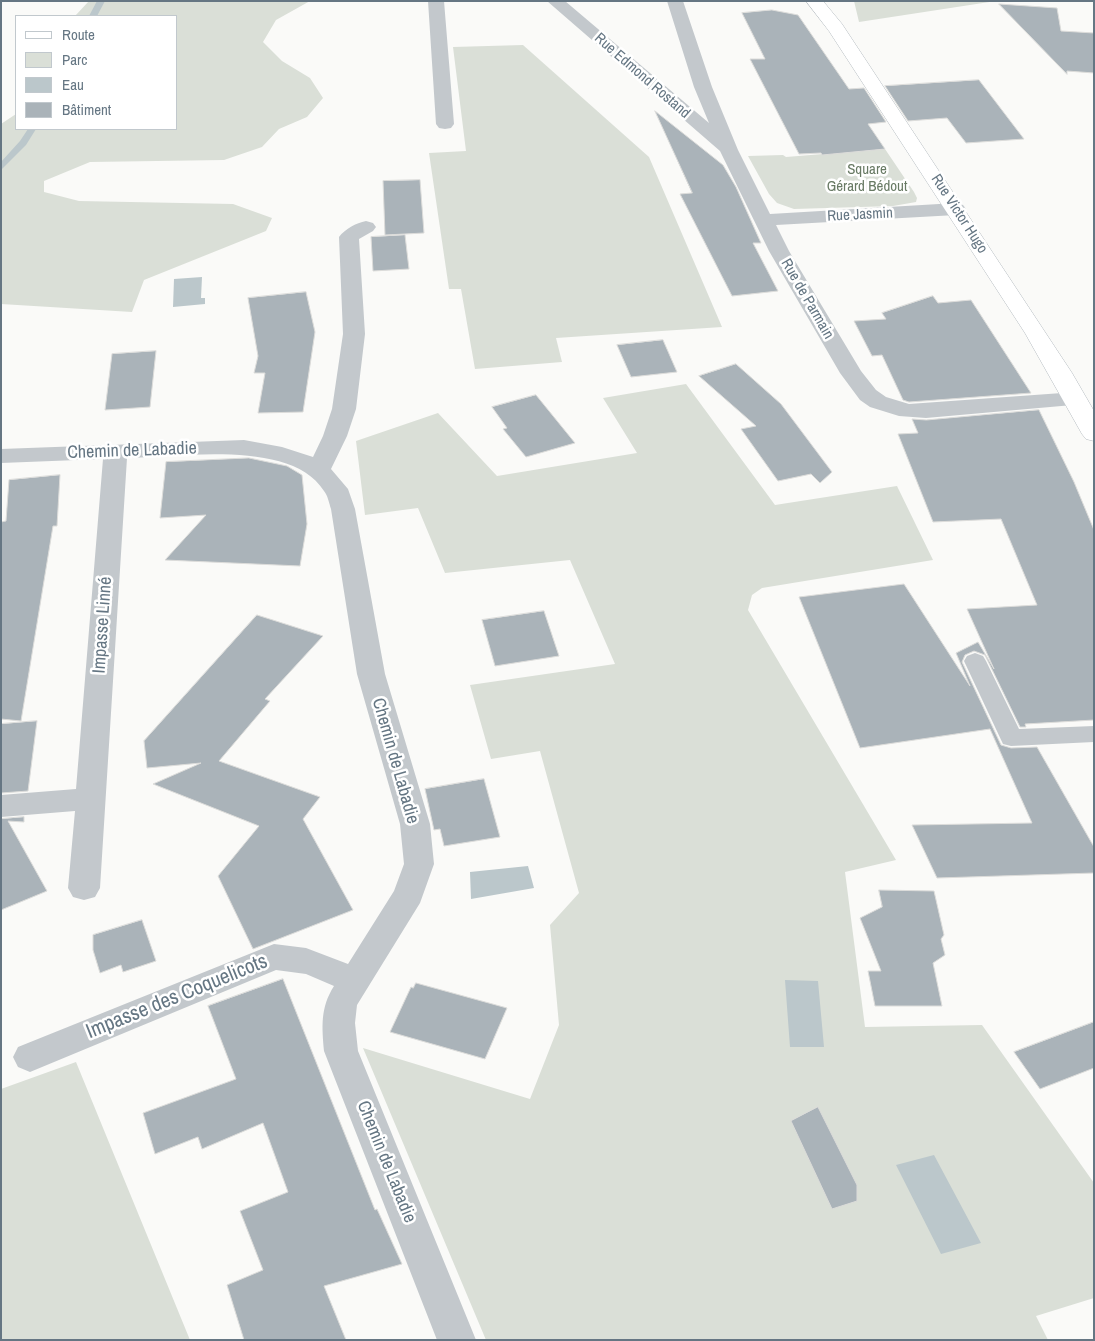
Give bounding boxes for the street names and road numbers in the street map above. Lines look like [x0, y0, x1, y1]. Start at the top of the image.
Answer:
street label: Rue Edmond Rostand [590, 30, 694, 122]
street label: Rue Victor Hugo [927, 171, 991, 257]
street label: Rue Jasmin [827, 204, 893, 226]
street label: Rue de Parmain [777, 256, 837, 342]
street label: Chemin de Labadie [67, 438, 197, 464]
street label: Impasse Linné [89, 576, 117, 674]
street label: Chemin de Labadie [367, 696, 423, 826]
street label: Impasse des Coquelicots [83, 949, 271, 1045]
street label: Chemin de Labadie [352, 1098, 420, 1226]

